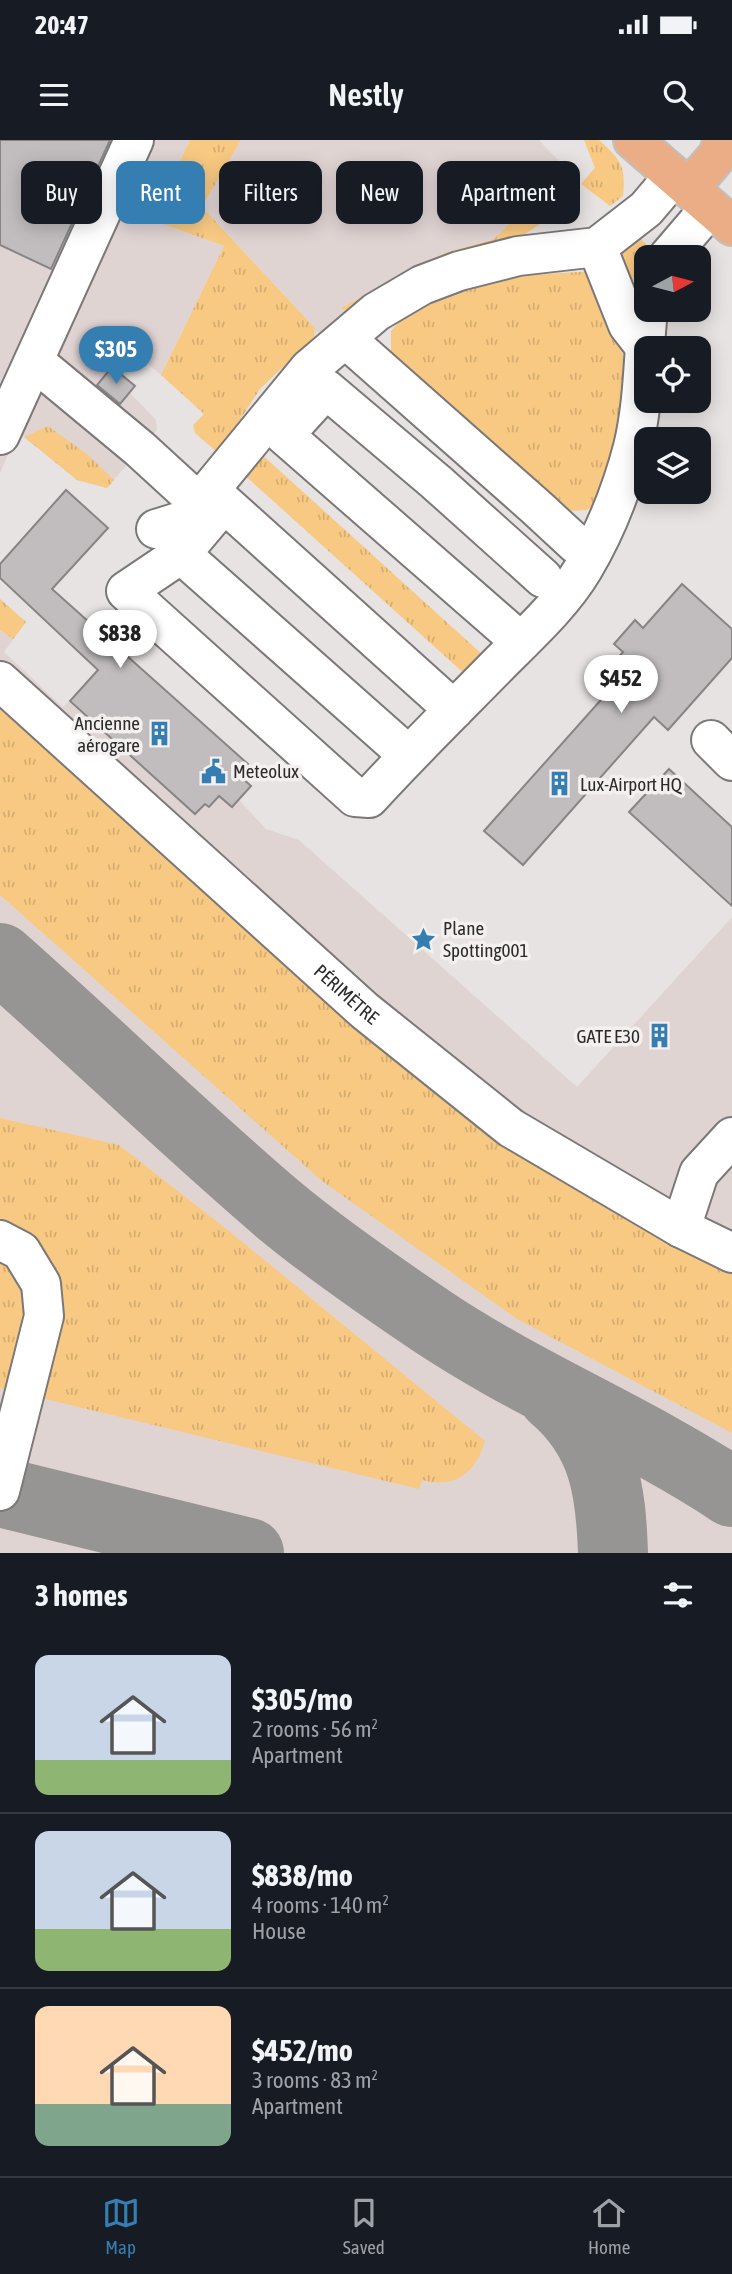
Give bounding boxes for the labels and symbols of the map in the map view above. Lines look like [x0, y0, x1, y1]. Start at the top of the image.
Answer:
north arrow [634, 245, 710, 322]
pin: $305 [75, 327, 157, 386]
pin: $838 [79, 610, 161, 670]
pin: $452 [580, 656, 662, 715]
place label: Ancienne aérogare [74, 712, 140, 756]
building icon: Ancienne aérogare [146, 720, 174, 748]
public building icon: Meteolux [199, 757, 227, 785]
place label: Meteolux [233, 760, 299, 782]
building icon: Lux-Airport HQ [546, 770, 574, 798]
place label: Lux-Airport HQ [580, 773, 683, 795]
place label: Plane Spotting001 [443, 917, 528, 961]
place icon: Plane Spotting001 [409, 925, 437, 953]
street label: PÉRIMÈTRE [310, 960, 383, 1028]
building icon: GATE E30 [646, 1022, 674, 1050]
place label: GATE E30 [576, 1025, 640, 1047]

